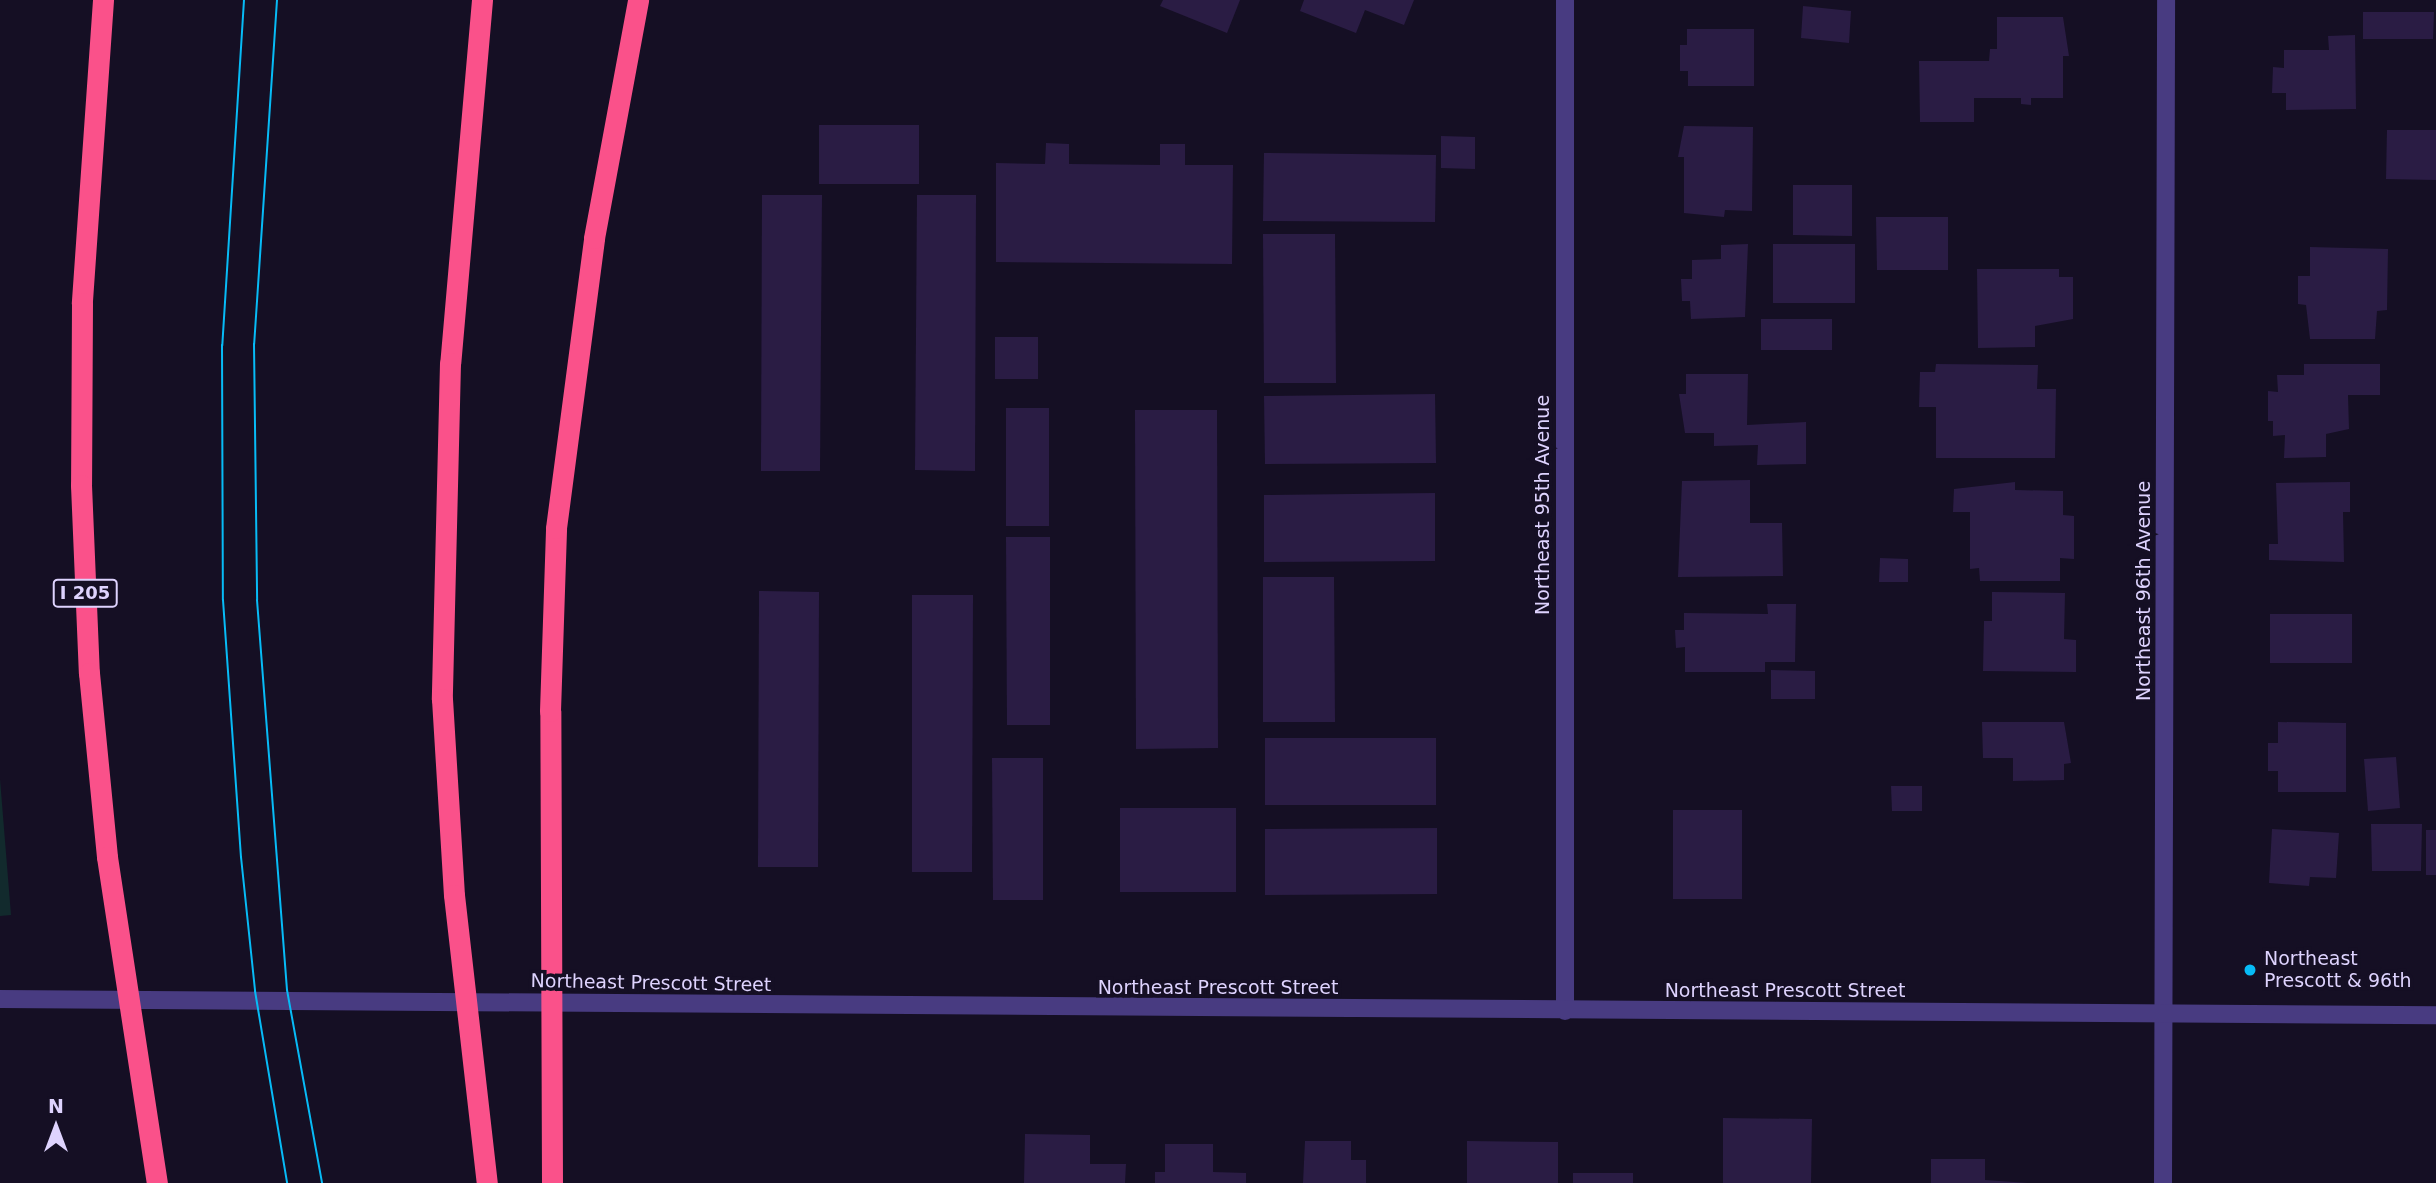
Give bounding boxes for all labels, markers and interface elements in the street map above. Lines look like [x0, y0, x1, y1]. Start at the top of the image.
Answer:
street label: Northeast 95th Avenue [1532, 395, 1554, 615]
street label: Northeast 96th Avenue [2133, 481, 2155, 701]
road number: I 205 [52, 578, 118, 608]
place label: Northeast Prescott & 96th [2264, 948, 2412, 992]
marker: Northeast Prescott & 96th [2242, 962, 2258, 978]
street label: Northeast Prescott Street [530, 970, 772, 996]
street label: Northeast Prescott Street [1098, 977, 1338, 999]
street label: Northeast Prescott Street [1665, 980, 1905, 1002]
north arrow [21, 1092, 91, 1162]
text: N [48, 1095, 64, 1117]

